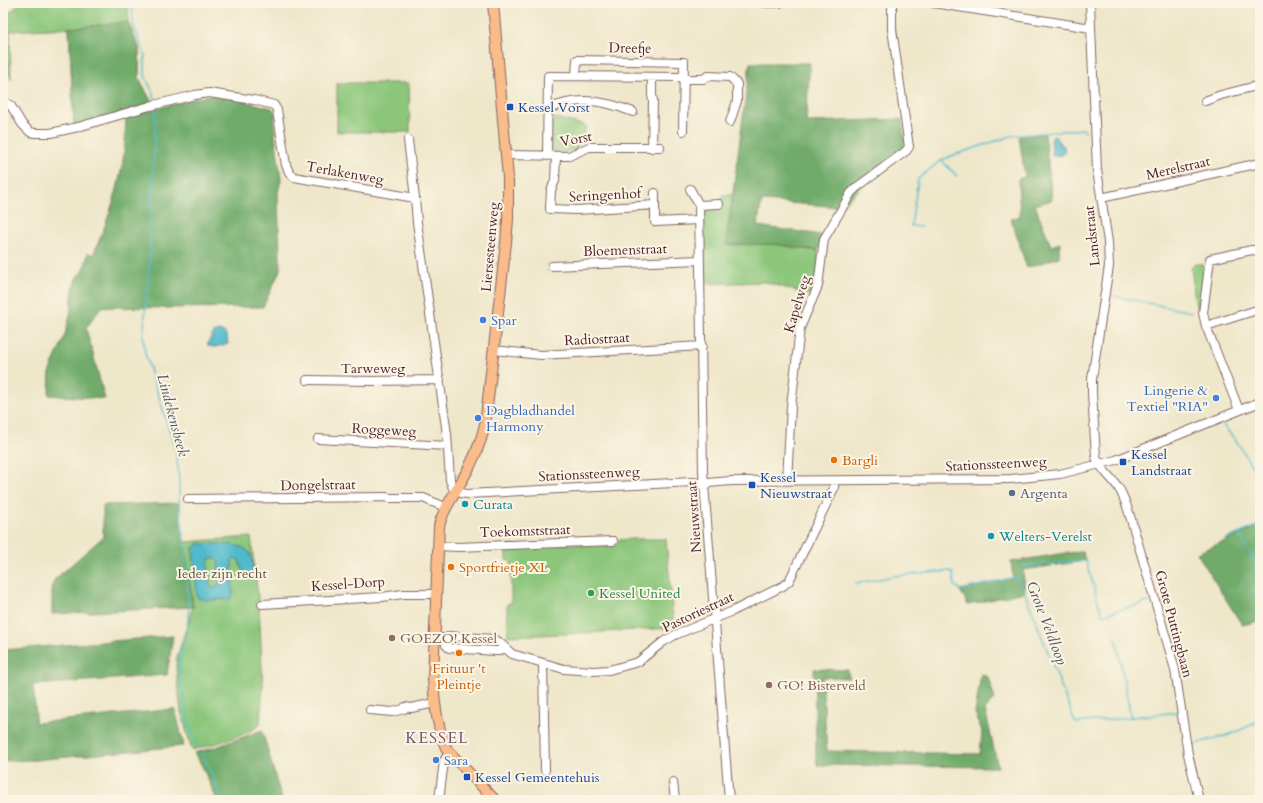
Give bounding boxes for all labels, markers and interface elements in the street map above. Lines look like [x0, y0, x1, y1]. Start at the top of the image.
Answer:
street label: Dreefje [608, 38, 652, 58]
place label: Kessel Vorst [518, 98, 590, 117]
marker: Kessel Vorst [505, 102, 515, 112]
street label: Vorst [558, 127, 594, 151]
street label: Merelstraat [1144, 151, 1213, 185]
street label: Terlakenweg [305, 157, 385, 189]
street label: Seringenhof [569, 183, 644, 206]
street label: Liersesteenweg [477, 201, 503, 293]
street label: Landstraat [1079, 204, 1105, 267]
street label: Bloemenstraat [583, 239, 668, 261]
street label: Kapelweg [779, 273, 815, 335]
place label: Spar [491, 311, 518, 330]
marker: Spar [478, 315, 488, 325]
street label: Radiostraat [564, 328, 631, 350]
street label: Tarweweg [341, 359, 405, 378]
water label: Lindekensbeek [152, 371, 194, 459]
place label: Lingerie & Textiel "RIA" [1127, 381, 1209, 416]
marker: Lingerie & Textiel "RIA" [1211, 393, 1221, 403]
place label: Dagbladhandel Harmony [486, 401, 575, 436]
marker: Dagbladhandel Harmony [473, 413, 483, 423]
street label: Roggeweg [351, 419, 417, 441]
place label: Kessel Landstraat [1131, 445, 1192, 480]
place label: Bargli [842, 451, 878, 470]
street label: Stationssteenweg [945, 452, 1047, 476]
marker: Bargli [829, 455, 839, 465]
marker: Kessel Landstraat [1118, 457, 1128, 467]
street label: Stationssteenweg [538, 462, 640, 486]
place label: Kessel Nieuwstraat [760, 468, 832, 503]
street label: Dongelstraat [280, 475, 356, 495]
street label: Nieuwstraat [682, 480, 706, 554]
marker: Kessel Nieuwstraat [747, 480, 757, 490]
place label: Argenta [1020, 484, 1068, 503]
marker: Argenta [1007, 488, 1017, 498]
place label: Curata [473, 495, 513, 514]
marker: Curata [460, 499, 470, 509]
street label: Toekomststraat [479, 520, 571, 542]
place label: Welters-Verelst [998, 527, 1093, 546]
marker: Welters-Verelst [986, 531, 996, 541]
place label: Sportfrietje XL [459, 558, 549, 577]
marker: Sportfrietje XL [446, 562, 456, 572]
park label: Ieder zijn recht [177, 564, 267, 583]
street label: Grote Puttingbaan [1151, 568, 1197, 680]
street label: Kessel-Dorp [311, 572, 385, 596]
water label: Grote Veldloop [1022, 578, 1072, 668]
place label: Kessel United [599, 584, 681, 603]
street label: Pastoriestraat [659, 587, 737, 637]
marker: Kessel United [586, 588, 596, 598]
place label: GOEZO! Kessel [400, 629, 498, 648]
marker: GOEZO! Kessel [387, 633, 397, 643]
marker: Frituur 't Pleintje [454, 648, 464, 658]
place label: Frituur 't Pleintje [432, 659, 486, 694]
place label: GO! Bisterveld [777, 676, 866, 695]
marker: GO! Bisterveld [764, 680, 774, 690]
district label: KESSEL [405, 727, 469, 749]
place label: Sara [444, 751, 468, 770]
marker: Sara [431, 755, 441, 765]
place label: Kessel Gemeentehuis [475, 768, 600, 787]
marker: Kessel Gemeentehuis [462, 772, 472, 782]

